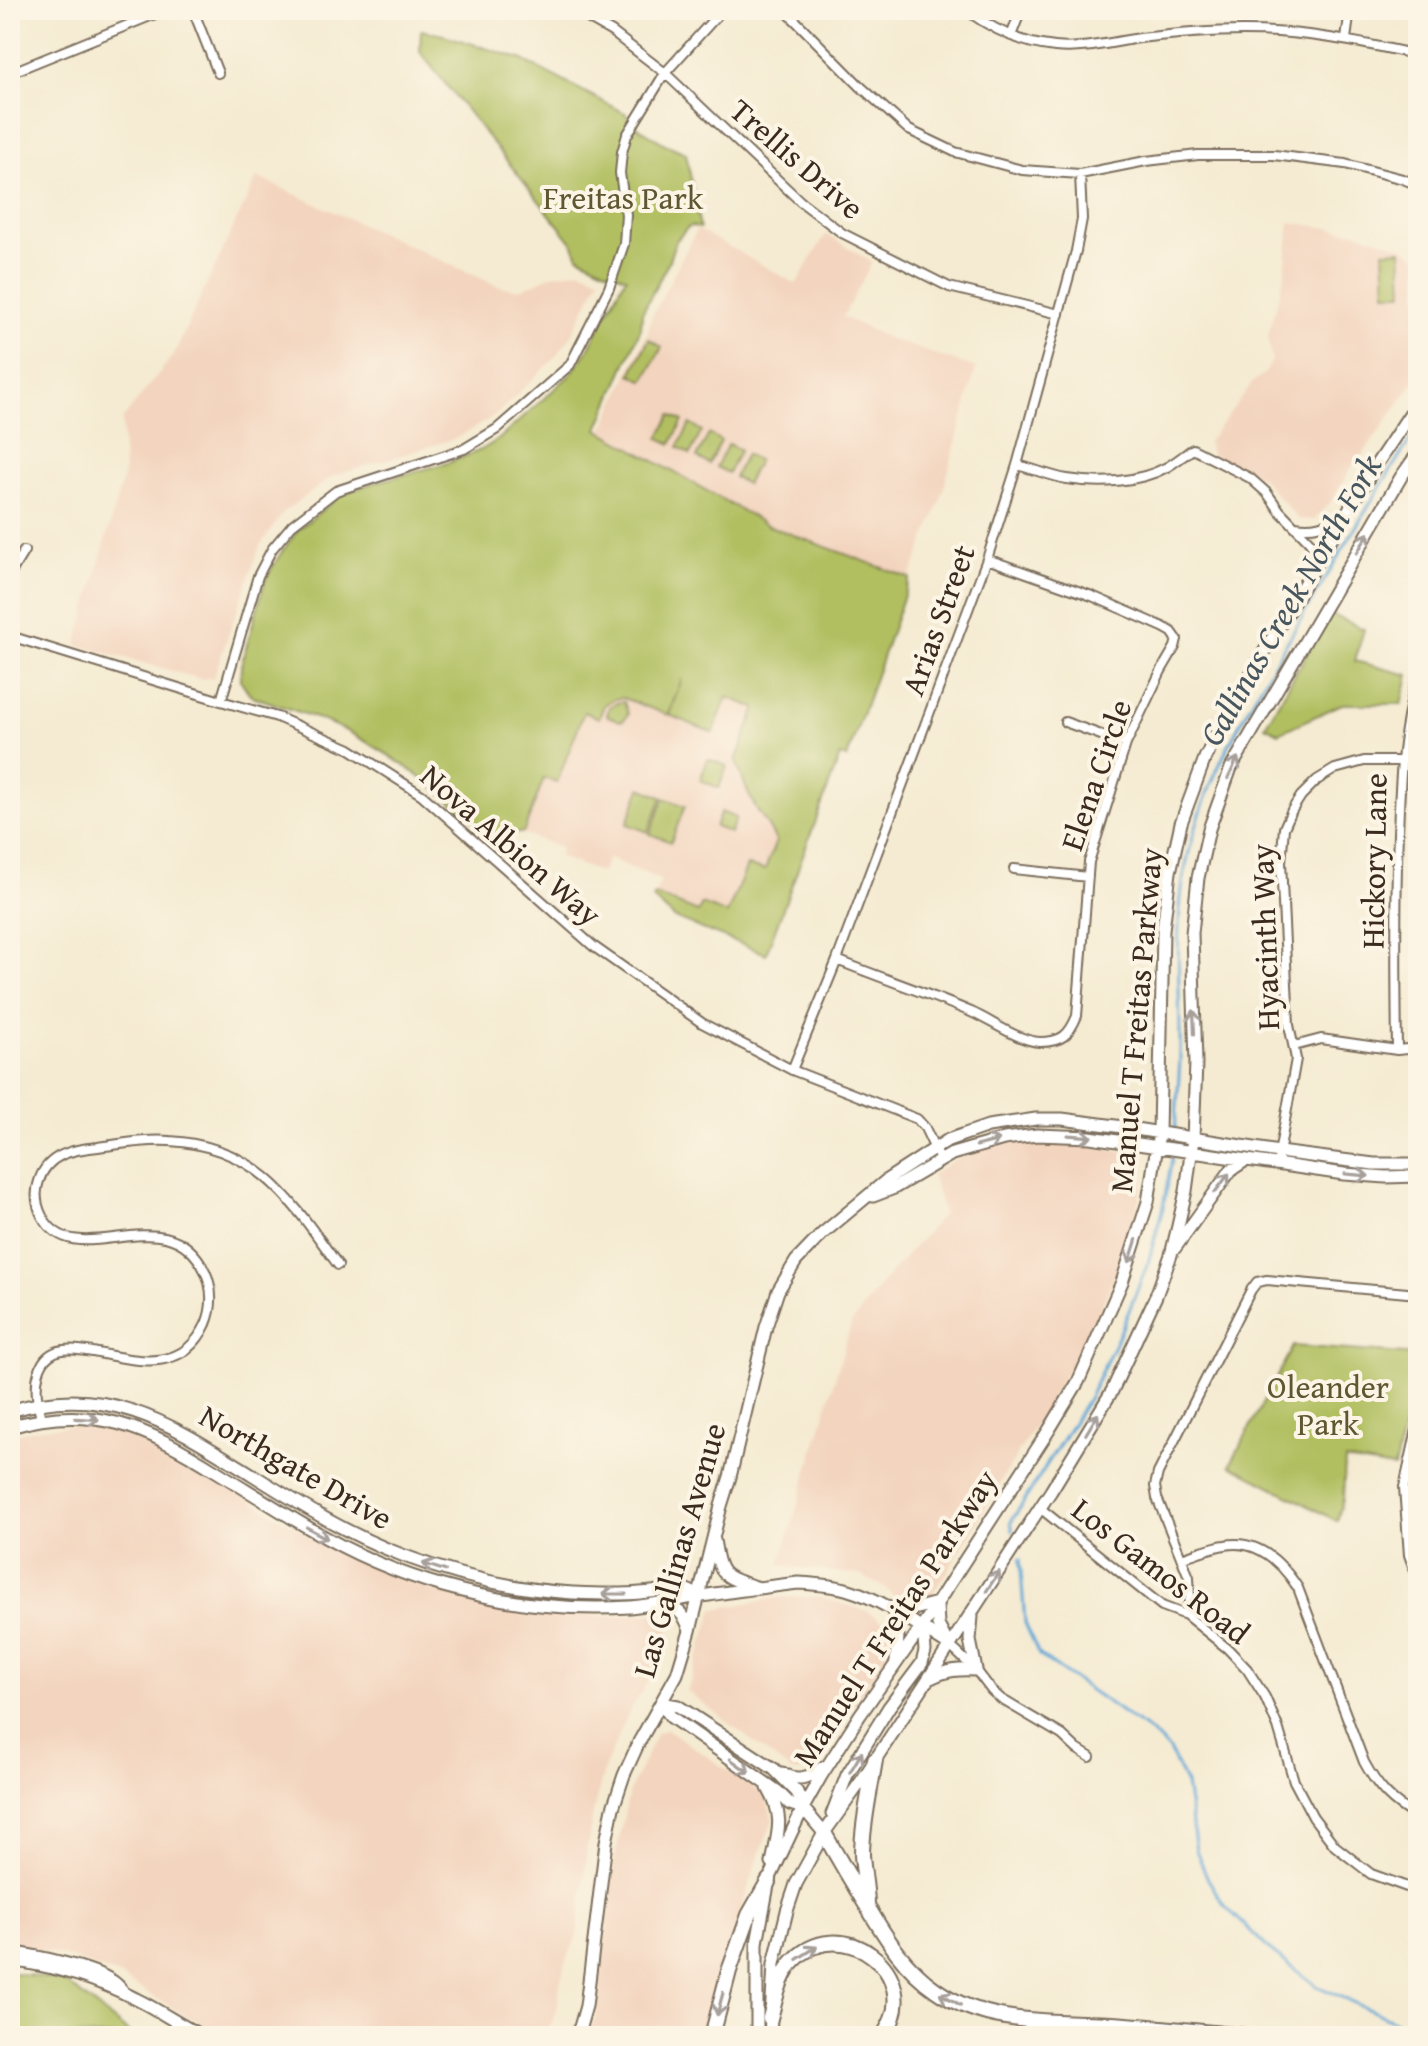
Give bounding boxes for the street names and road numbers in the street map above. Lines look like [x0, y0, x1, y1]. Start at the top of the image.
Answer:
street label: Trellis Drive [720, 87, 875, 230]
street label: Arias Street [889, 538, 987, 702]
street label: Elena Circle [1048, 693, 1143, 857]
street label: Nova Albion Way [410, 753, 612, 937]
street label: Hickory Lane [1348, 773, 1399, 949]
street label: Hyacinth Way [1238, 843, 1291, 1031]
street label: Manuel T Freitas Parkway [1097, 845, 1174, 1194]
street label: Northgate Drive [191, 1392, 401, 1541]
street label: Las Gallinas Avenue [620, 1417, 737, 1683]
street label: Manuel T Freitas Parkway [781, 1460, 1009, 1776]
street label: Los Gamos Road [1062, 1486, 1260, 1655]

